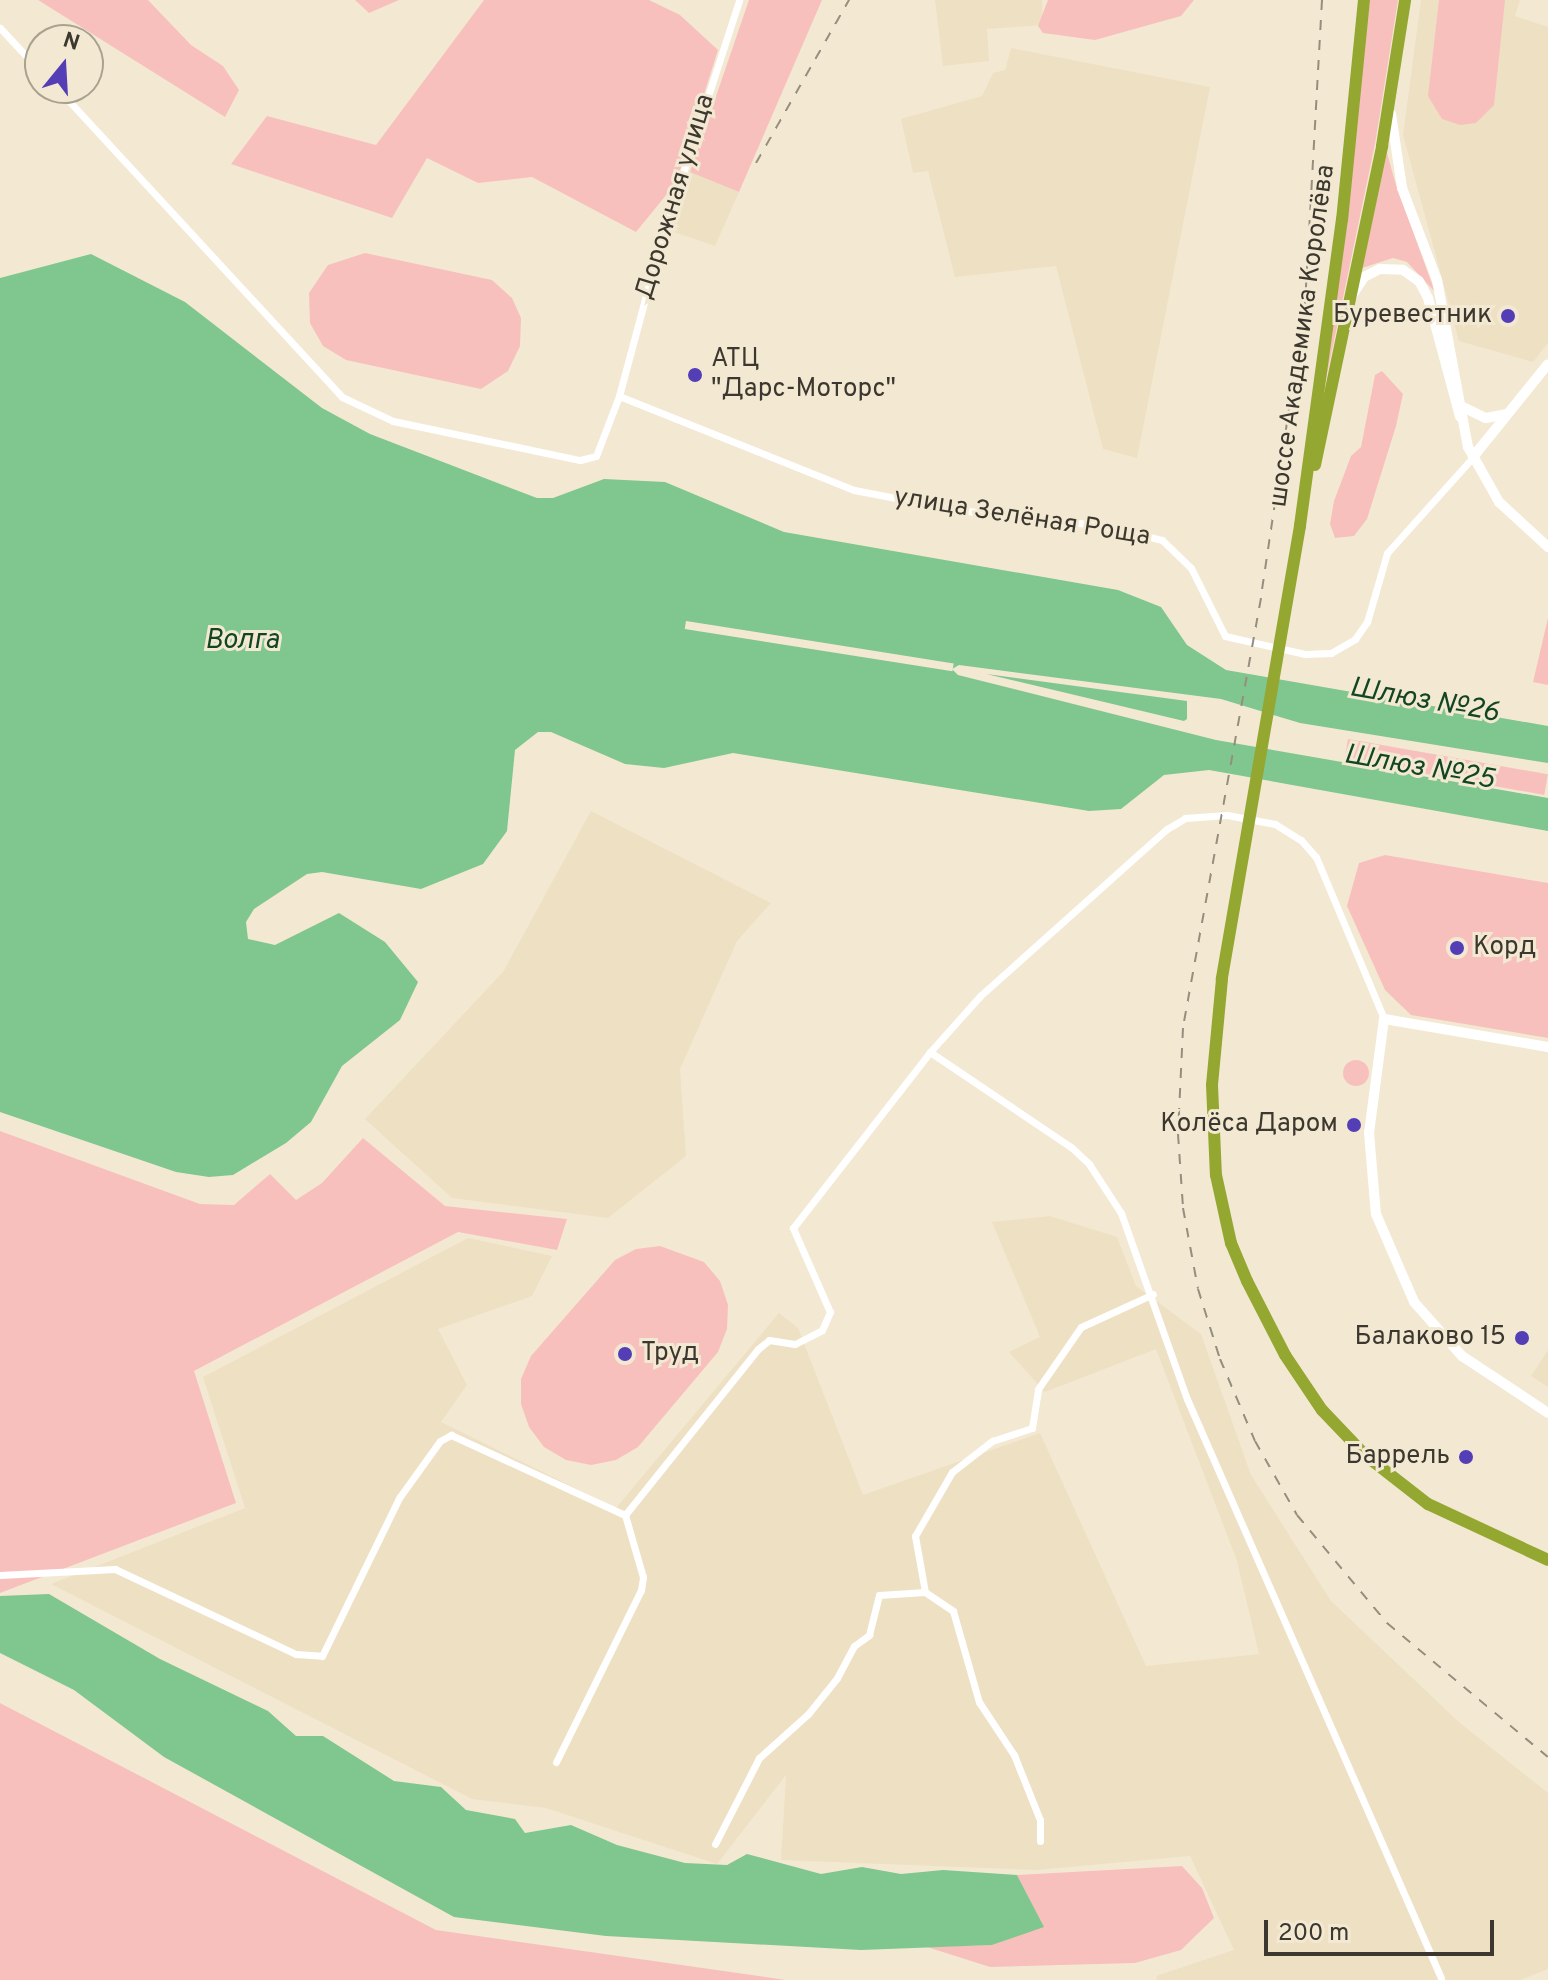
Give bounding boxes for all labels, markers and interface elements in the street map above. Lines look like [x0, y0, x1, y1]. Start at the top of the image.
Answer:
north arrow [24, 24, 104, 104]
text: N [59, 27, 83, 58]
street label: Дорожная улица [630, 90, 722, 304]
street label: шоссе Академика Королёва [1263, 162, 1343, 510]
place label: Буревестник [1333, 300, 1492, 332]
marker: Буревестник [1499, 307, 1517, 325]
place label: АТЦ "Дарс-Моторс" [711, 344, 896, 406]
marker: АТЦ "Дарс-Моторс" [686, 366, 704, 384]
street label: улица Зелёная Роща [892, 482, 1152, 554]
water label: Волга [205, 624, 279, 658]
water label: Шлюз №26 [1347, 671, 1501, 731]
water label: Шлюз №25 [1341, 738, 1497, 798]
place label: Корд [1473, 932, 1536, 964]
marker: Корд [1448, 939, 1466, 957]
place label: Колёса Даром [1160, 1109, 1338, 1141]
marker: Колёса Даром [1345, 1116, 1363, 1134]
place label: Балаково 15 [1355, 1322, 1506, 1354]
marker: Балаково 15 [1513, 1329, 1531, 1347]
place label: Труд [641, 1338, 699, 1370]
marker: Труд [616, 1345, 634, 1363]
place label: Баррель [1345, 1441, 1450, 1473]
marker: Баррель [1457, 1448, 1475, 1466]
scale bar [1268, 1904, 1498, 1954]
text: 200 m [1278, 1919, 1349, 1949]

